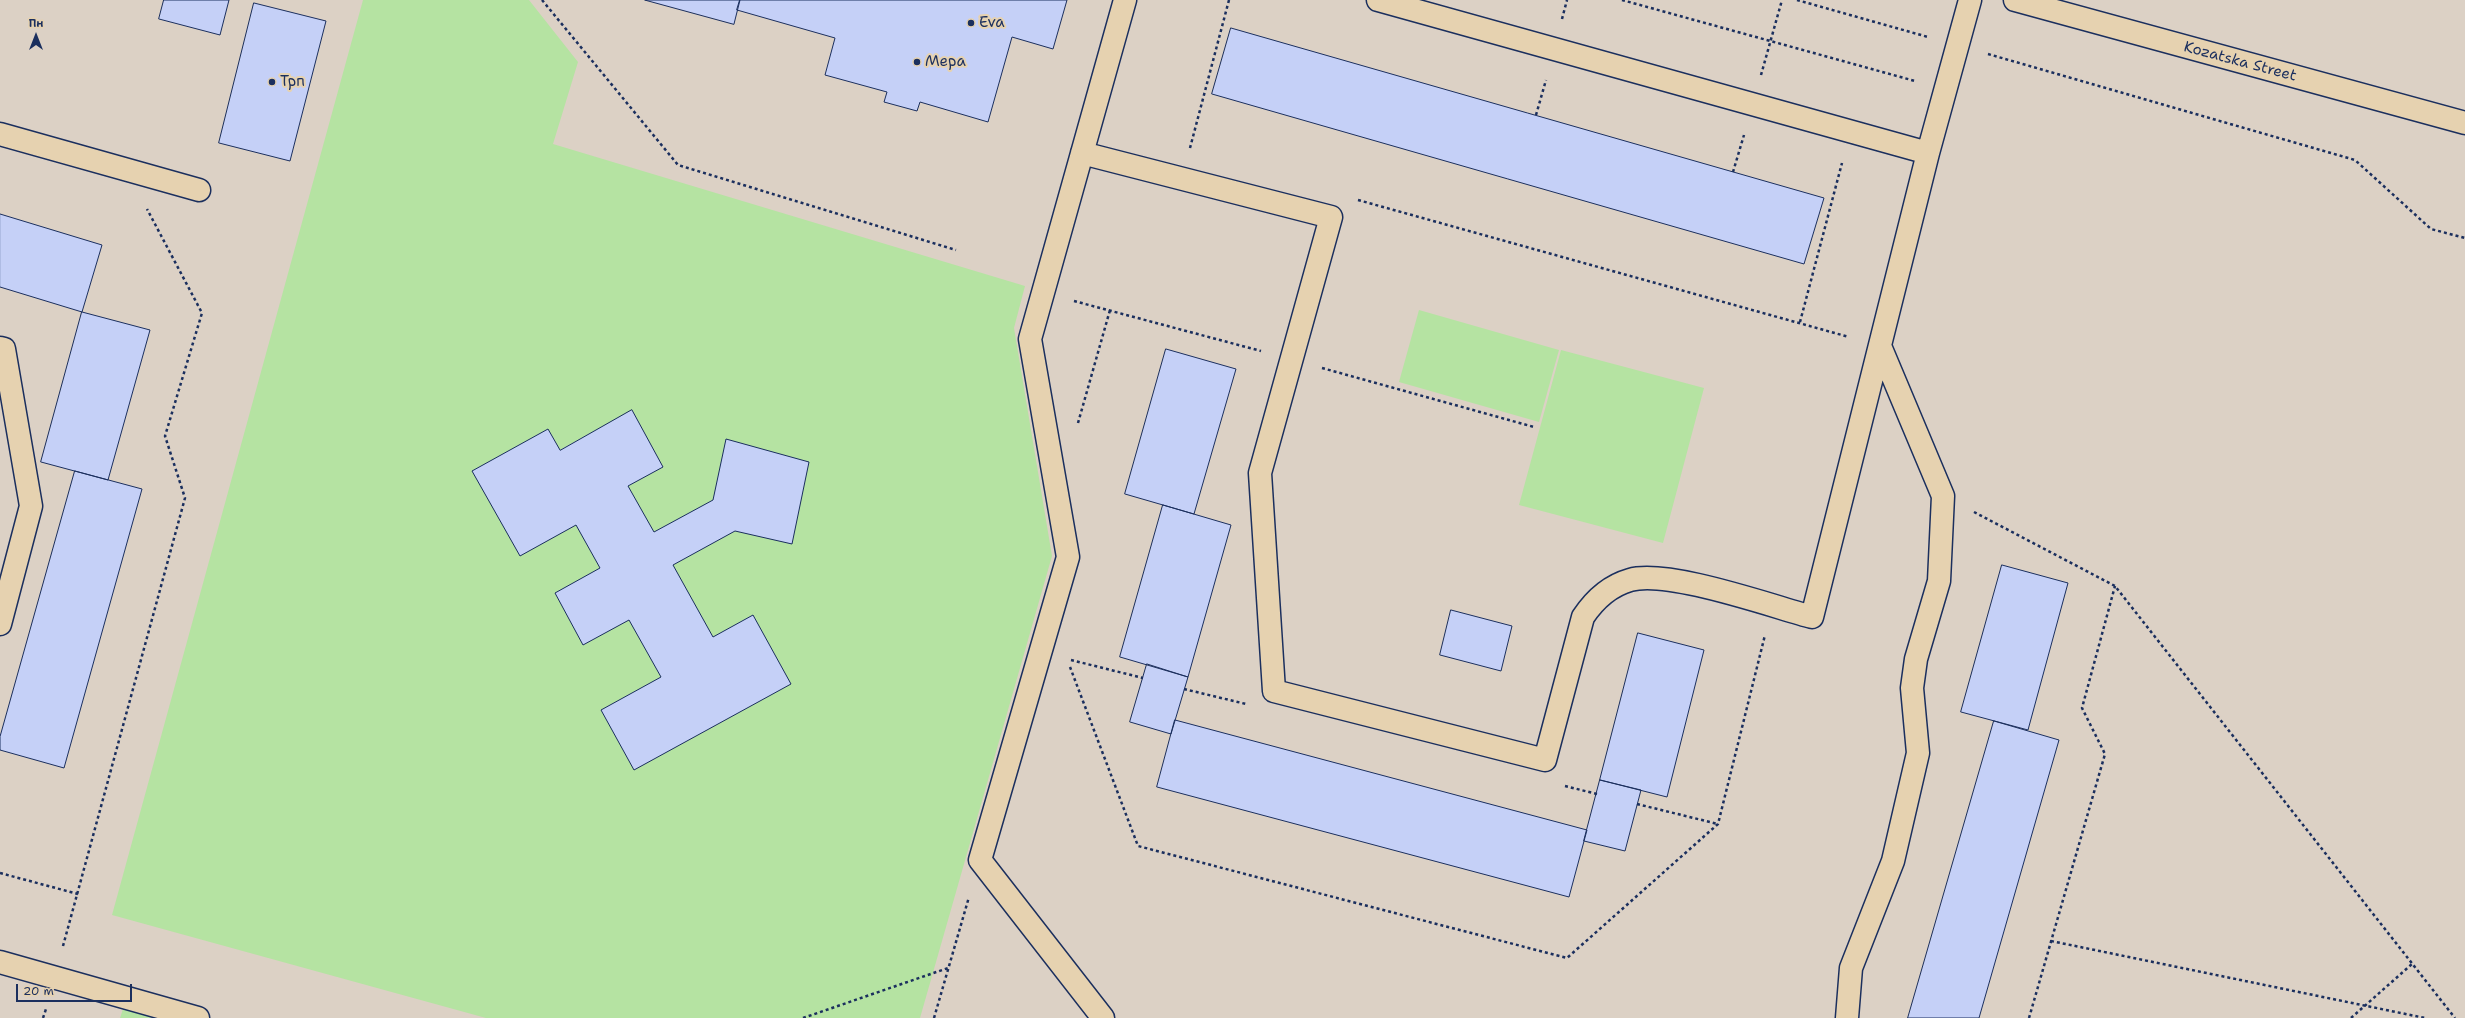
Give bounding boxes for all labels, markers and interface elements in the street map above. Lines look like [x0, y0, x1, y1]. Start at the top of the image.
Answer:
place label: Eva [979, 14, 1005, 32]
north arrow [16, 16, 56, 56]
text: Пн [29, 16, 43, 31]
marker: Eva [966, 18, 976, 28]
street label: Kozatska Street [2182, 38, 2298, 86]
place label: Мера [925, 53, 966, 71]
marker: Мера [912, 57, 922, 67]
place label: Трп [280, 73, 305, 91]
marker: Трп [267, 77, 277, 87]
scale bar [18, 976, 134, 1002]
text: 20 m [23, 983, 54, 999]

